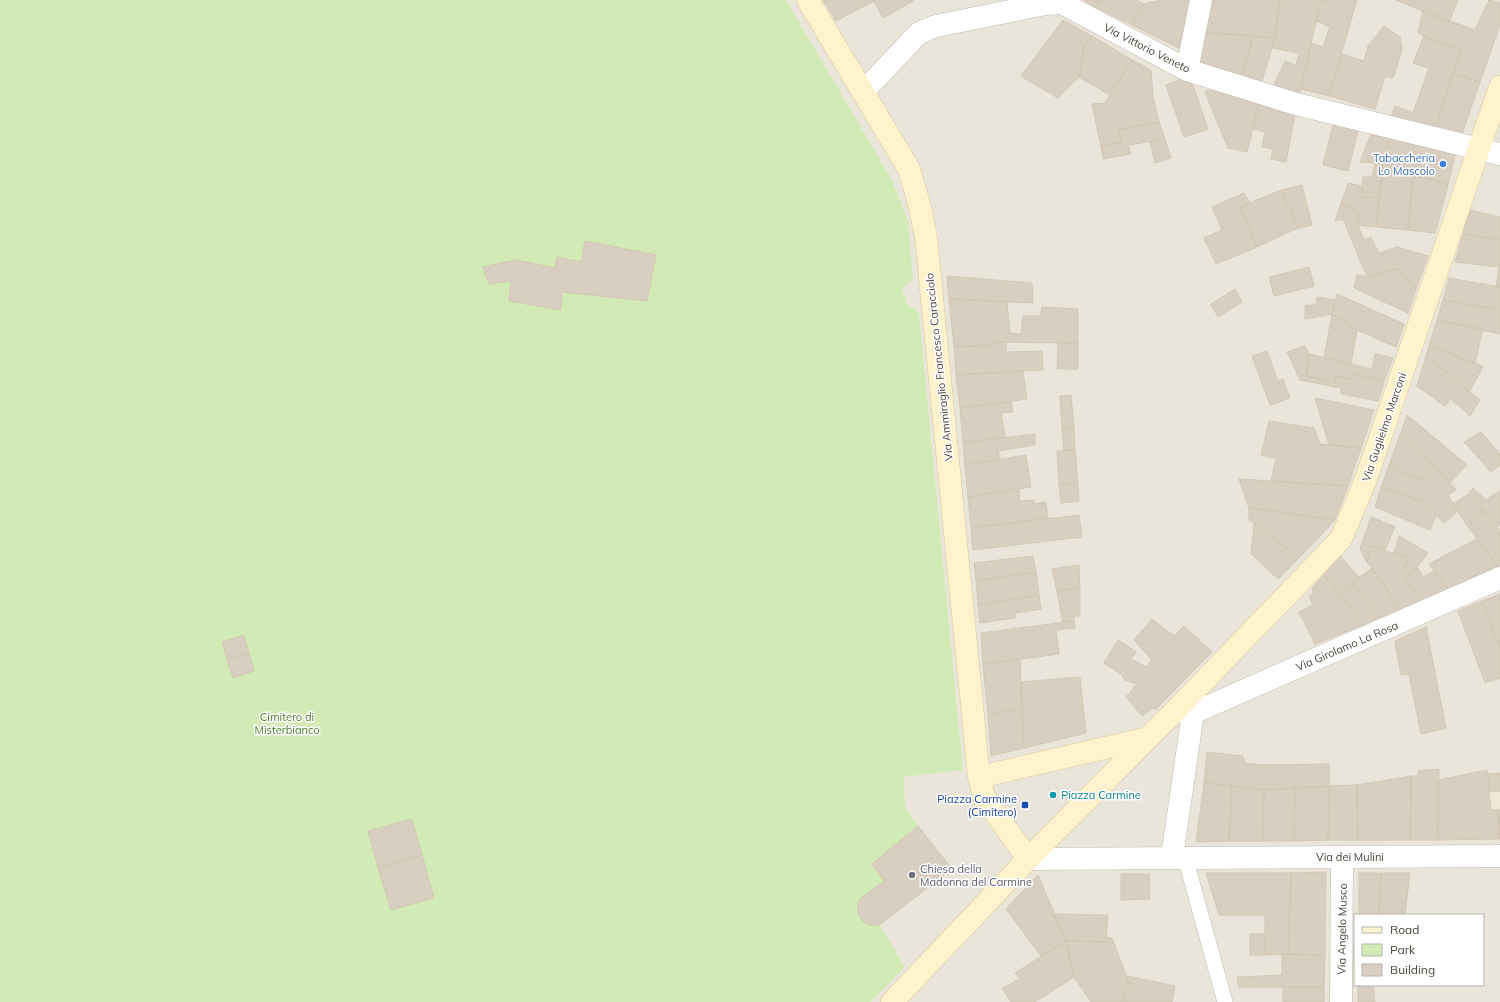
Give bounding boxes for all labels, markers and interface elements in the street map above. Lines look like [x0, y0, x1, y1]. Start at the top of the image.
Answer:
street label: Via Vittorio Veneto [1101, 20, 1193, 76]
place label: Tabaccheria Lo Mascolo [1373, 151, 1435, 178]
marker: Tabaccheria Lo Mascolo [1438, 159, 1448, 169]
street label: Via Ammiraglio Francesco Caracciolo [922, 272, 956, 462]
street label: Via Guglielmo Marconi [1359, 371, 1409, 483]
street label: Via Girolamo La Rosa [1294, 618, 1400, 674]
park label: Cimitero di Misterbianco [254, 710, 320, 737]
place label: Piazza Carmine [1061, 788, 1141, 802]
marker: Piazza Carmine [1048, 790, 1058, 800]
place label: Piazza Carmine (Cimitero) [937, 792, 1017, 819]
marker: Piazza Carmine (Cimitero) [1020, 800, 1030, 810]
street label: Via dei Mulini [1316, 850, 1384, 864]
place label: Chiesa della Madonna del Carmine [920, 862, 1032, 889]
marker: Chiesa della Madonna del Carmine [907, 870, 917, 880]
street label: Via Angelo Musco [1334, 883, 1350, 975]
legend [1354, 914, 1484, 986]
text: Road [1390, 922, 1419, 937]
text: Park [1390, 942, 1416, 957]
text: Building [1390, 962, 1435, 977]

